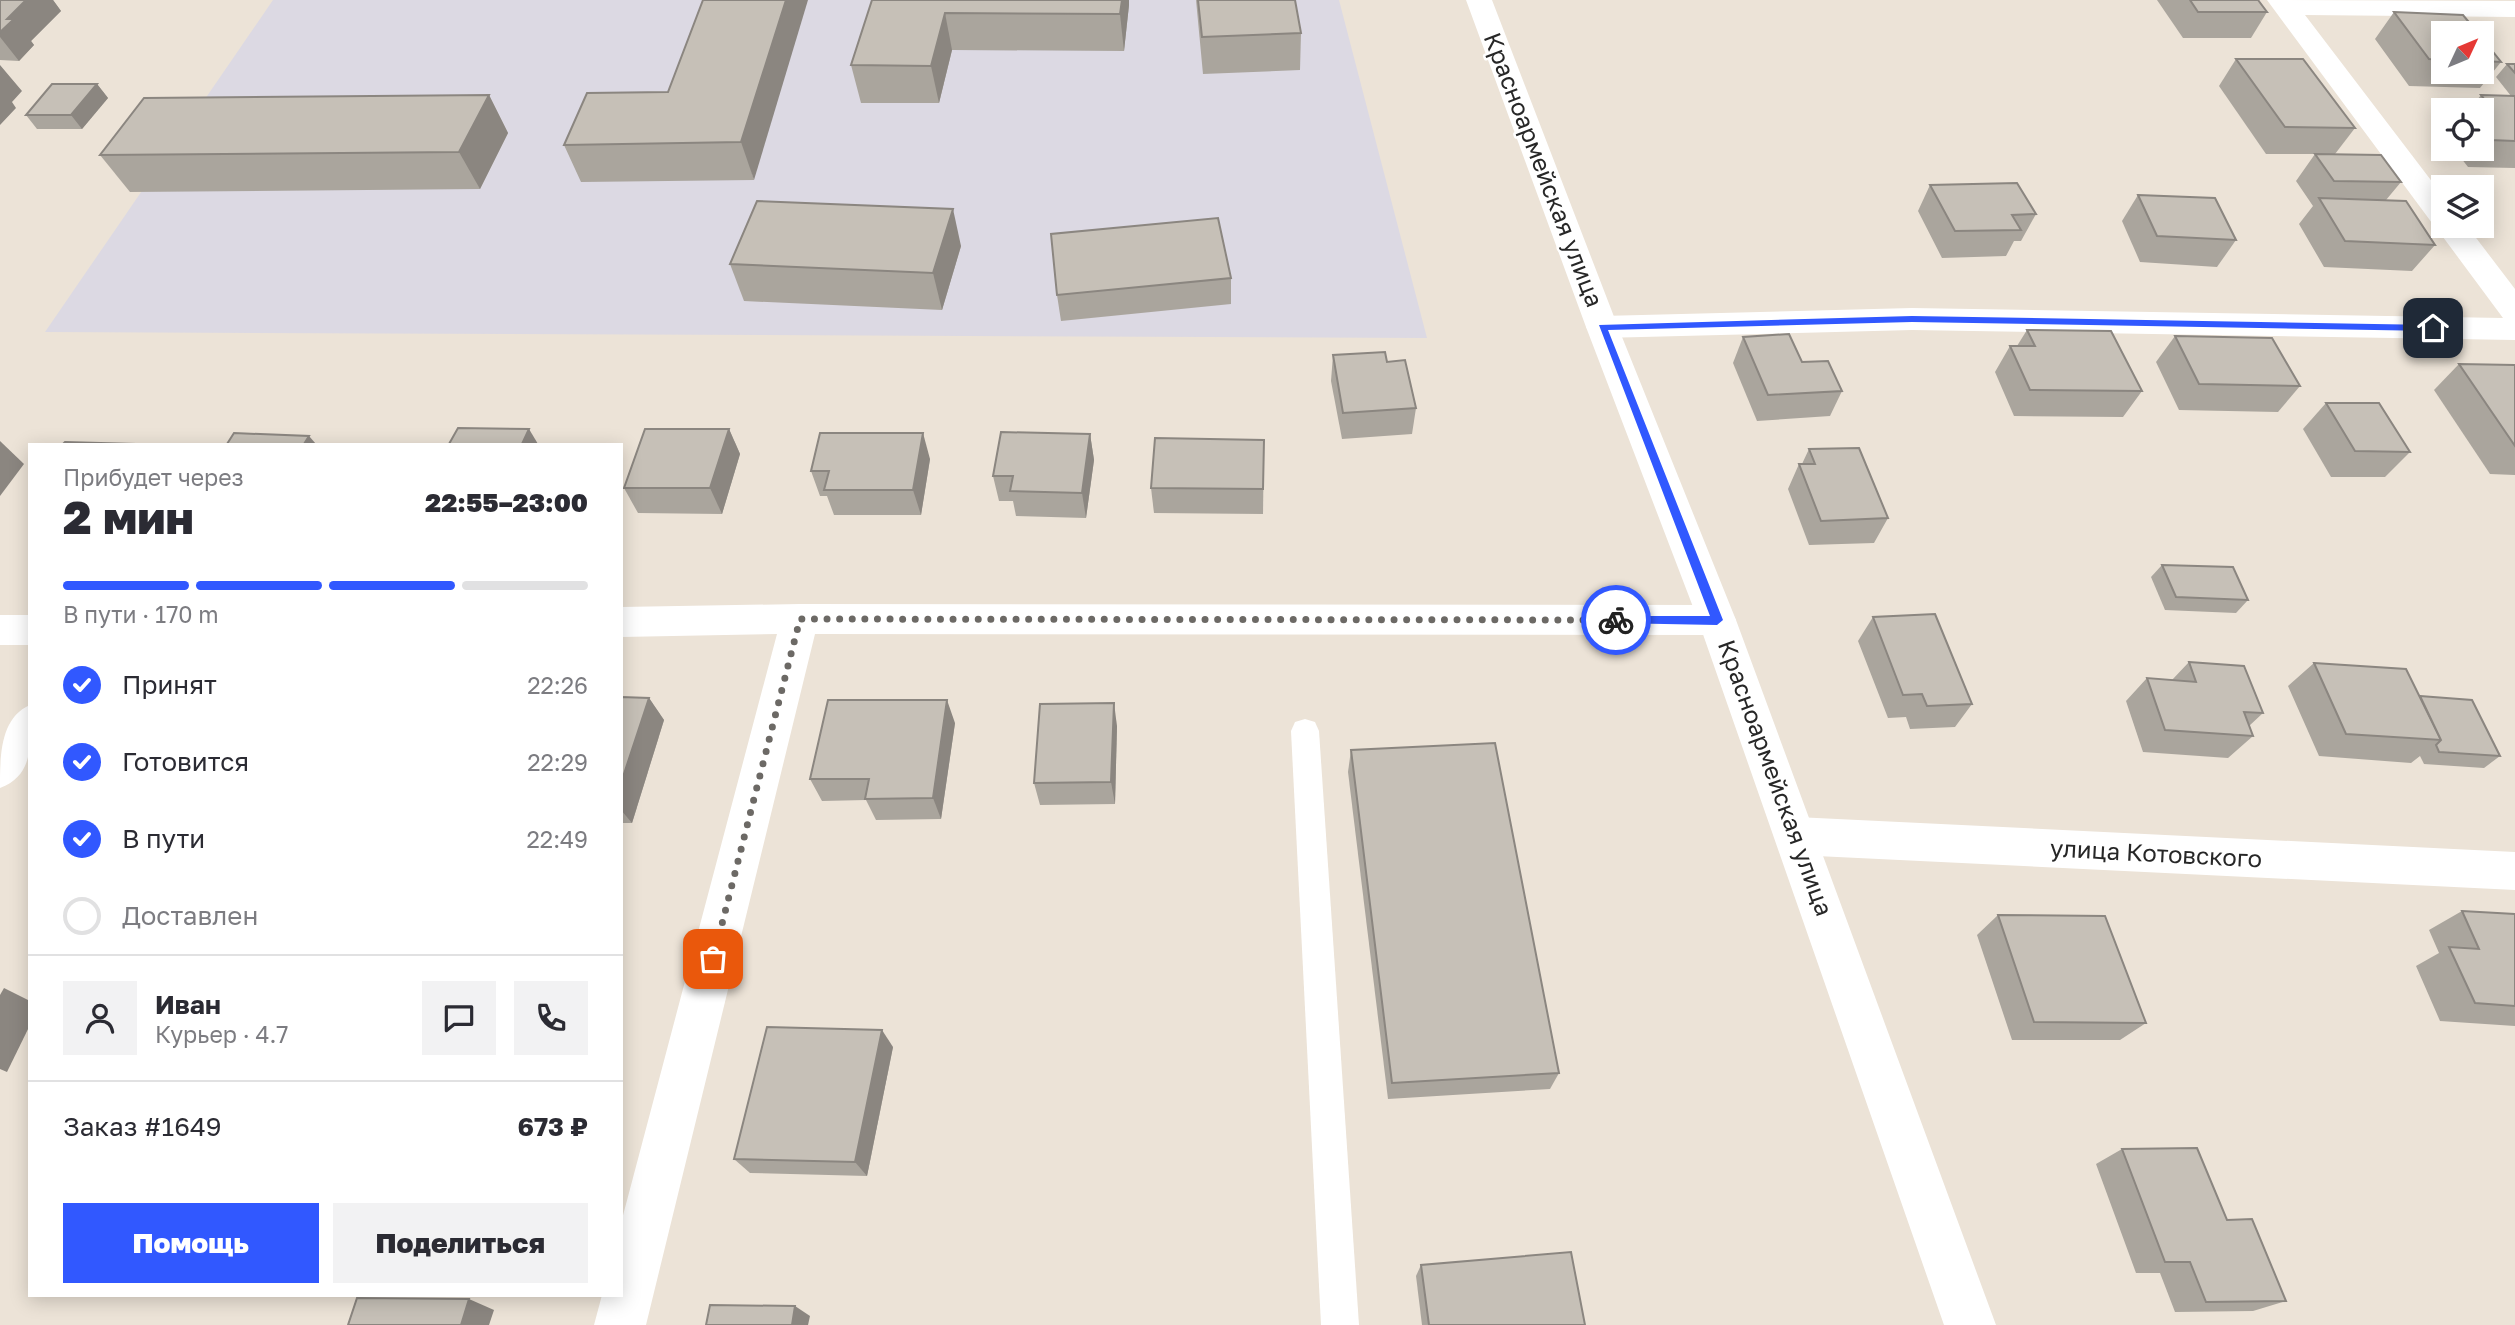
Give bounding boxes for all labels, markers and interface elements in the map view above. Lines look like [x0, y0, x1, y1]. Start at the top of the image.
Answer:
north arrow [2431, 21, 2494, 84]
map controls [2431, 21, 2494, 238]
street label: Красноармейская улица [1479, 28, 1610, 311]
button: locate [2431, 98, 2494, 161]
button: layers [2431, 175, 2494, 238]
pin [2403, 298, 2463, 358]
icon: home [2414, 309, 2452, 347]
text: Прибудет через [63, 463, 244, 491]
text: 22:55–23:00 [425, 487, 588, 518]
text: 2 мин [63, 489, 194, 544]
courier [1581, 585, 1651, 655]
text: В пути · 170 m [63, 600, 219, 628]
icon: bike [1597, 601, 1635, 639]
street label: Красноармейская улица [1713, 636, 1840, 919]
icon: check [63, 666, 101, 704]
text: Принят [122, 669, 217, 700]
text: 22:26 [527, 671, 588, 699]
icon: check [63, 743, 101, 781]
text: Готовится [122, 746, 249, 777]
text: 22:29 [527, 748, 588, 776]
icon: check [63, 820, 101, 858]
text: В пути [122, 823, 205, 854]
text: 22:49 [526, 825, 588, 853]
street label: улица Котовского [2049, 832, 2263, 873]
text: Доставлен [122, 900, 258, 931]
pin [683, 929, 743, 989]
icon: bag [694, 940, 732, 978]
button: person [63, 981, 137, 1055]
button: chat [422, 981, 496, 1055]
button: phone [514, 981, 588, 1055]
text: Иван [155, 989, 221, 1020]
text: Курьер · 4.7 [155, 1020, 289, 1048]
text: Заказ #1649 [63, 1111, 221, 1142]
text: 673 ₽ [517, 1111, 588, 1142]
button: Помощь [63, 1203, 319, 1283]
button: Поделиться [333, 1203, 588, 1283]

